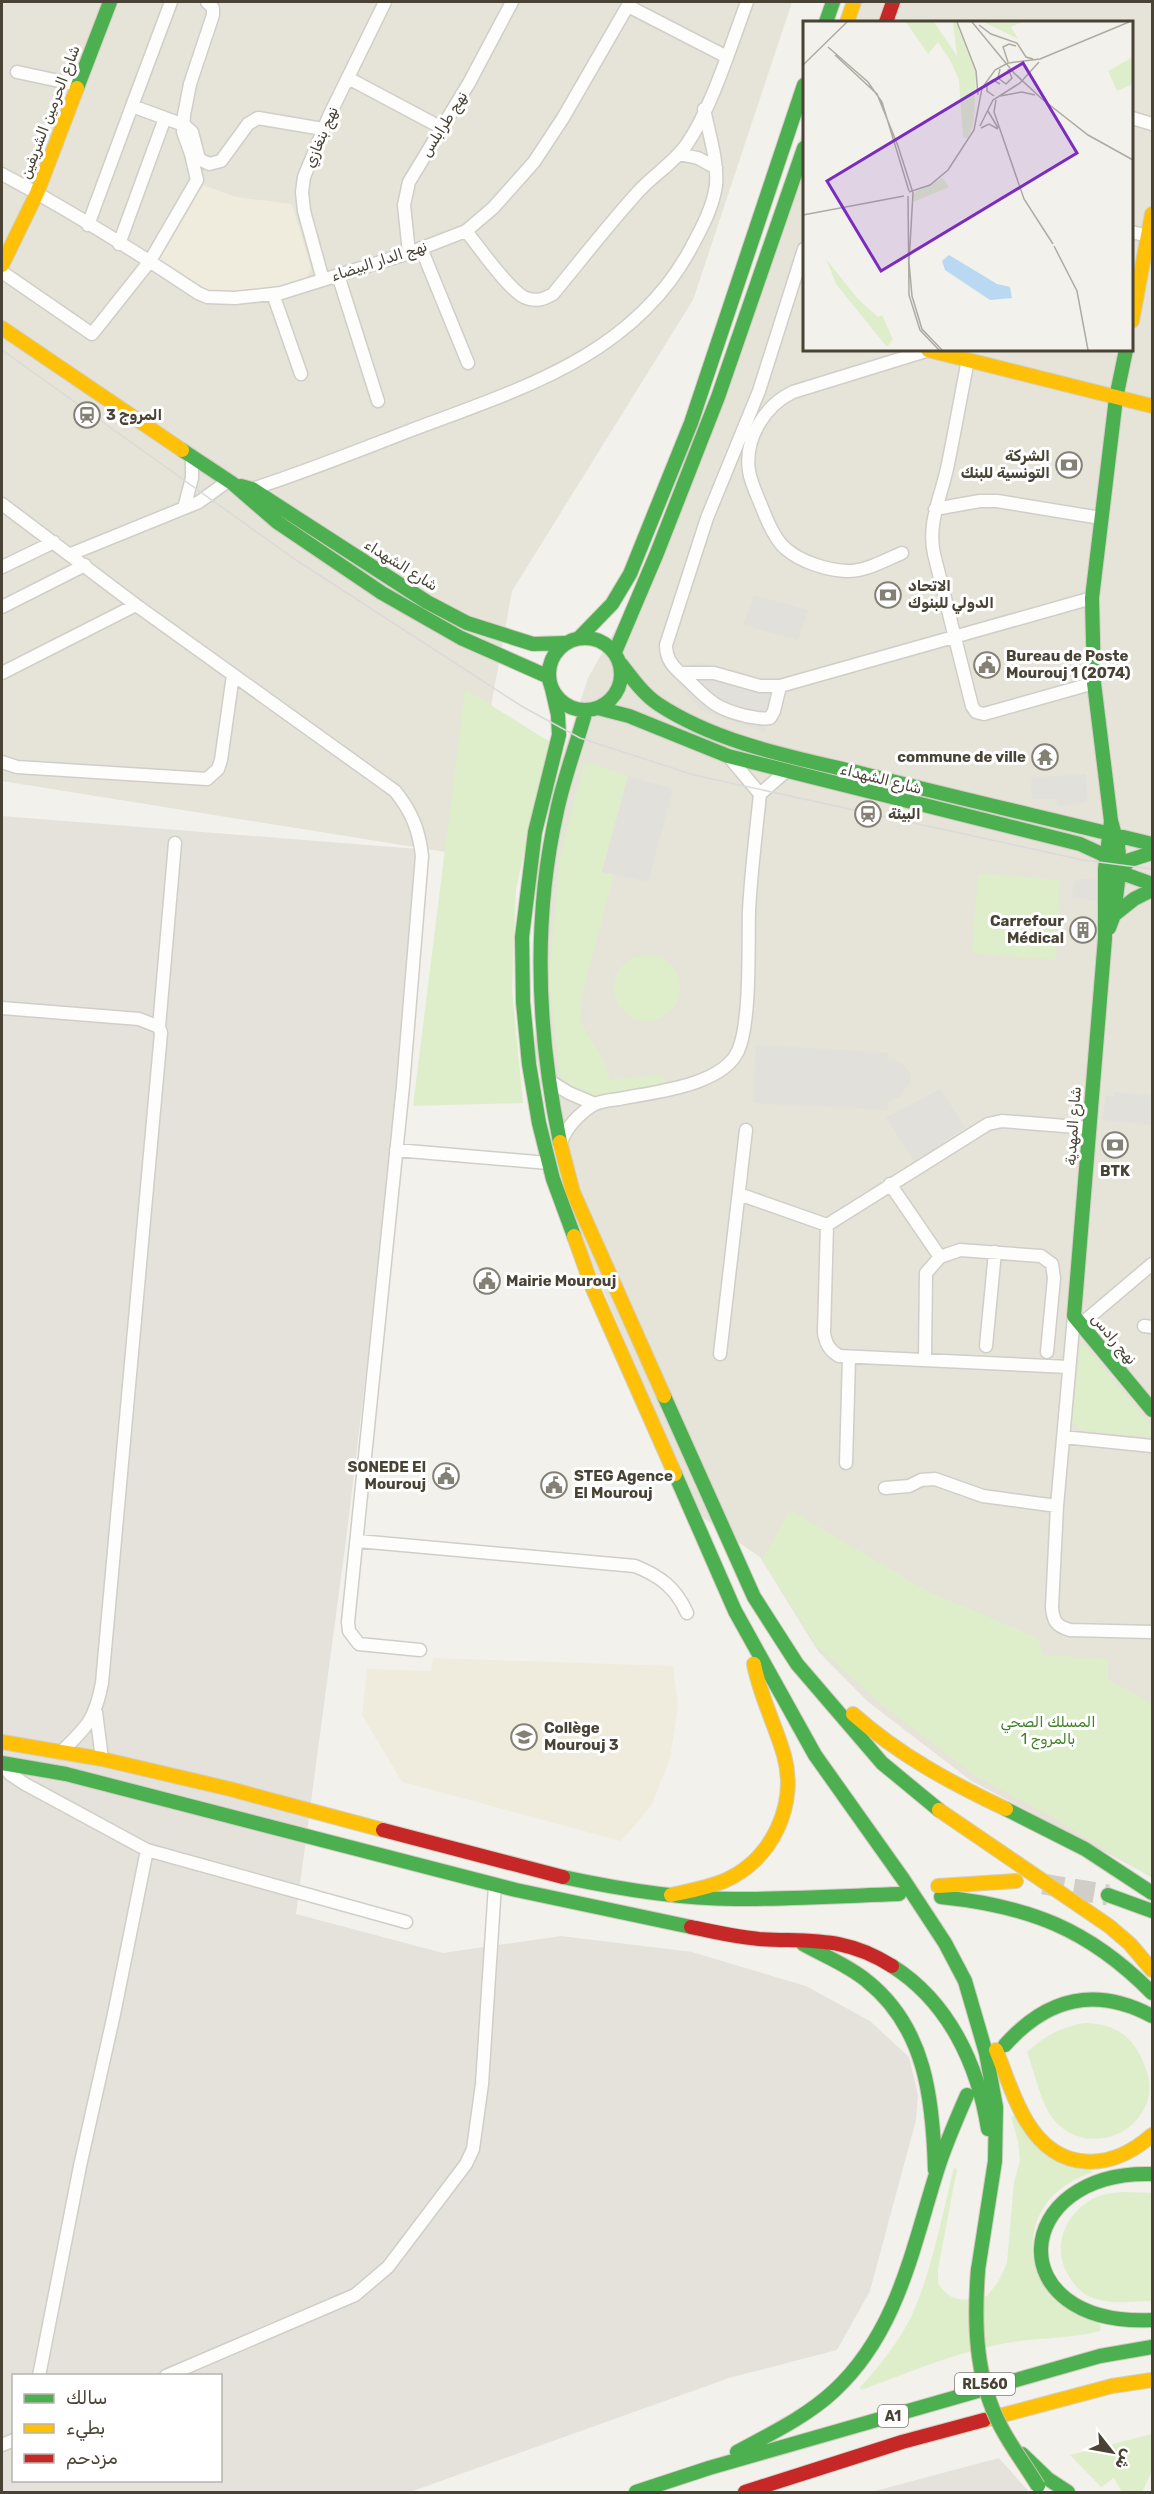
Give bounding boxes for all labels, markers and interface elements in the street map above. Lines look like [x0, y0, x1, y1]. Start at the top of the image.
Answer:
inset map [803, 21, 1133, 351]
street label: شارع الحرمين الشريفين [16, 43, 86, 182]
street label: نهج طرابلس [417, 88, 473, 161]
street label: نهج بنغازي [300, 104, 344, 171]
street label: نهج الدار البيضاء [329, 237, 430, 287]
station icon: المروج 3 [72, 400, 102, 430]
place label: المروج 3 [106, 406, 162, 425]
place label: الشركة التونسية للبنك [961, 447, 1050, 482]
bank icon: الشركة التونسية للبنك [1054, 450, 1084, 480]
street label: شارع الشهداء [360, 535, 441, 596]
place label: الاتحاد الدولي للبنوك [908, 577, 994, 615]
bank icon: الاتحاد الدولي للبنوك [873, 580, 903, 610]
place label: Bureau de Poste Mourouj 1 (2074) [1006, 647, 1131, 682]
public building icon: Bureau de Poste Mourouj 1 (2074) [972, 650, 1002, 680]
temple icon: commune de ville [1030, 742, 1060, 772]
place label: commune de ville [897, 748, 1026, 766]
street label: شارع الشهداء [838, 760, 924, 800]
station icon: البيئة [853, 799, 883, 829]
place label: البيئة [888, 805, 921, 823]
place label: Carrefour Médical [990, 912, 1064, 947]
building icon: Carrefour Médical [1068, 915, 1098, 945]
street label: شارع المهدية [1061, 1086, 1087, 1166]
bank icon: BTK [1100, 1130, 1130, 1160]
place label: BTK [1100, 1162, 1130, 1180]
public building icon: Mairie Mourouj [472, 1266, 502, 1296]
place label: Mairie Mourouj [506, 1272, 616, 1290]
street label: نهج رادس [1086, 1310, 1141, 1370]
place label: SONEDE El Mourouj [348, 1458, 426, 1493]
public building icon: SONEDE El Mourouj [431, 1461, 461, 1491]
place label: STEG Agence El Mourouj [574, 1467, 673, 1502]
public building icon: STEG Agence El Mourouj [539, 1470, 569, 1500]
park label: المسلك الصحي بالمروج 1 [1000, 1713, 1096, 1750]
place label: Collège Mourouj 3 [544, 1719, 619, 1754]
school or university icon: Collège Mourouj 3 [509, 1722, 539, 1752]
road number: RL560 [955, 2373, 1015, 2395]
legend [12, 2374, 222, 2482]
text: سالك [66, 2387, 107, 2409]
road number: A1 [878, 2405, 908, 2427]
text: بطيء [66, 2417, 105, 2441]
north arrow [1082, 2422, 1142, 2482]
text: ش [1111, 2446, 1138, 2473]
text: مزدحم [66, 2447, 118, 2470]

